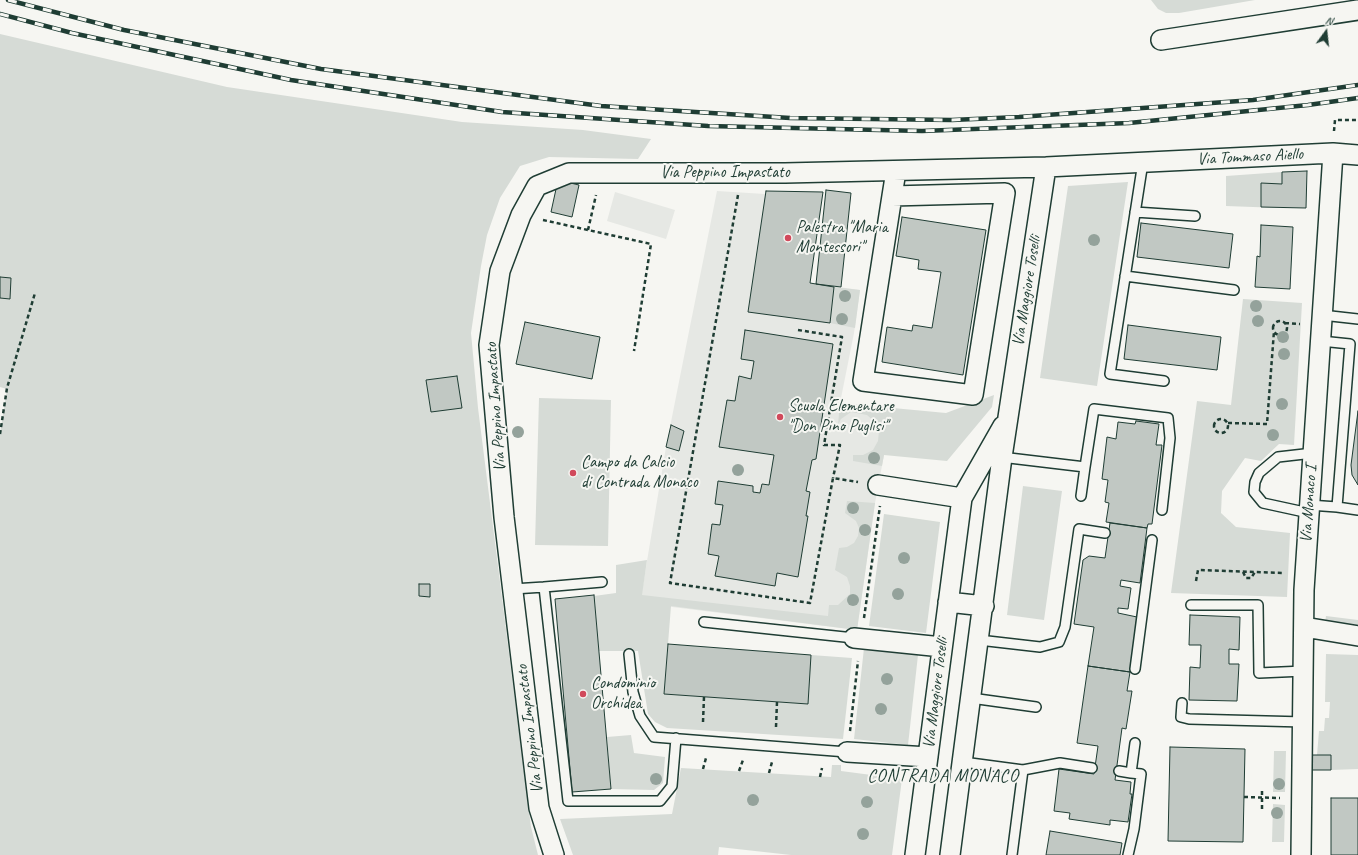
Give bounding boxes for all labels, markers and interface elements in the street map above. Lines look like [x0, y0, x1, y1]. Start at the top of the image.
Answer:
north arrow [1306, 12, 1346, 52]
text: N [1324, 13, 1334, 28]
street label: Via Tommaso Aiello [1196, 144, 1304, 170]
street label: Via Peppino Impastato [660, 163, 790, 183]
place label: Palestra "Maria Montessori" [796, 218, 888, 258]
marker: Palestra "Maria Montessori" [783, 233, 793, 243]
street label: Via Maggiore Toselli [1008, 234, 1046, 348]
street label: Via Peppino Impastato [481, 342, 511, 472]
place label: Scuola Elementare "Don Pino Puglisi" [788, 397, 893, 437]
marker: Scuola Elementare "Don Pino Puglisi" [775, 412, 785, 422]
place label: Campo da Calcio di Contrada Monaco [581, 453, 698, 493]
street label: Via Monaco I [1296, 464, 1322, 544]
marker: Campo da Calcio di Contrada Monaco [568, 468, 578, 478]
street label: Via Maggiore Toselli [919, 636, 953, 750]
street label: Via Peppino Impastato [512, 664, 548, 794]
place label: Condominio Orchidea [591, 674, 655, 714]
marker: Condominio Orchidea [578, 689, 588, 699]
district label: CONTRADA MONACO [868, 765, 1018, 787]

